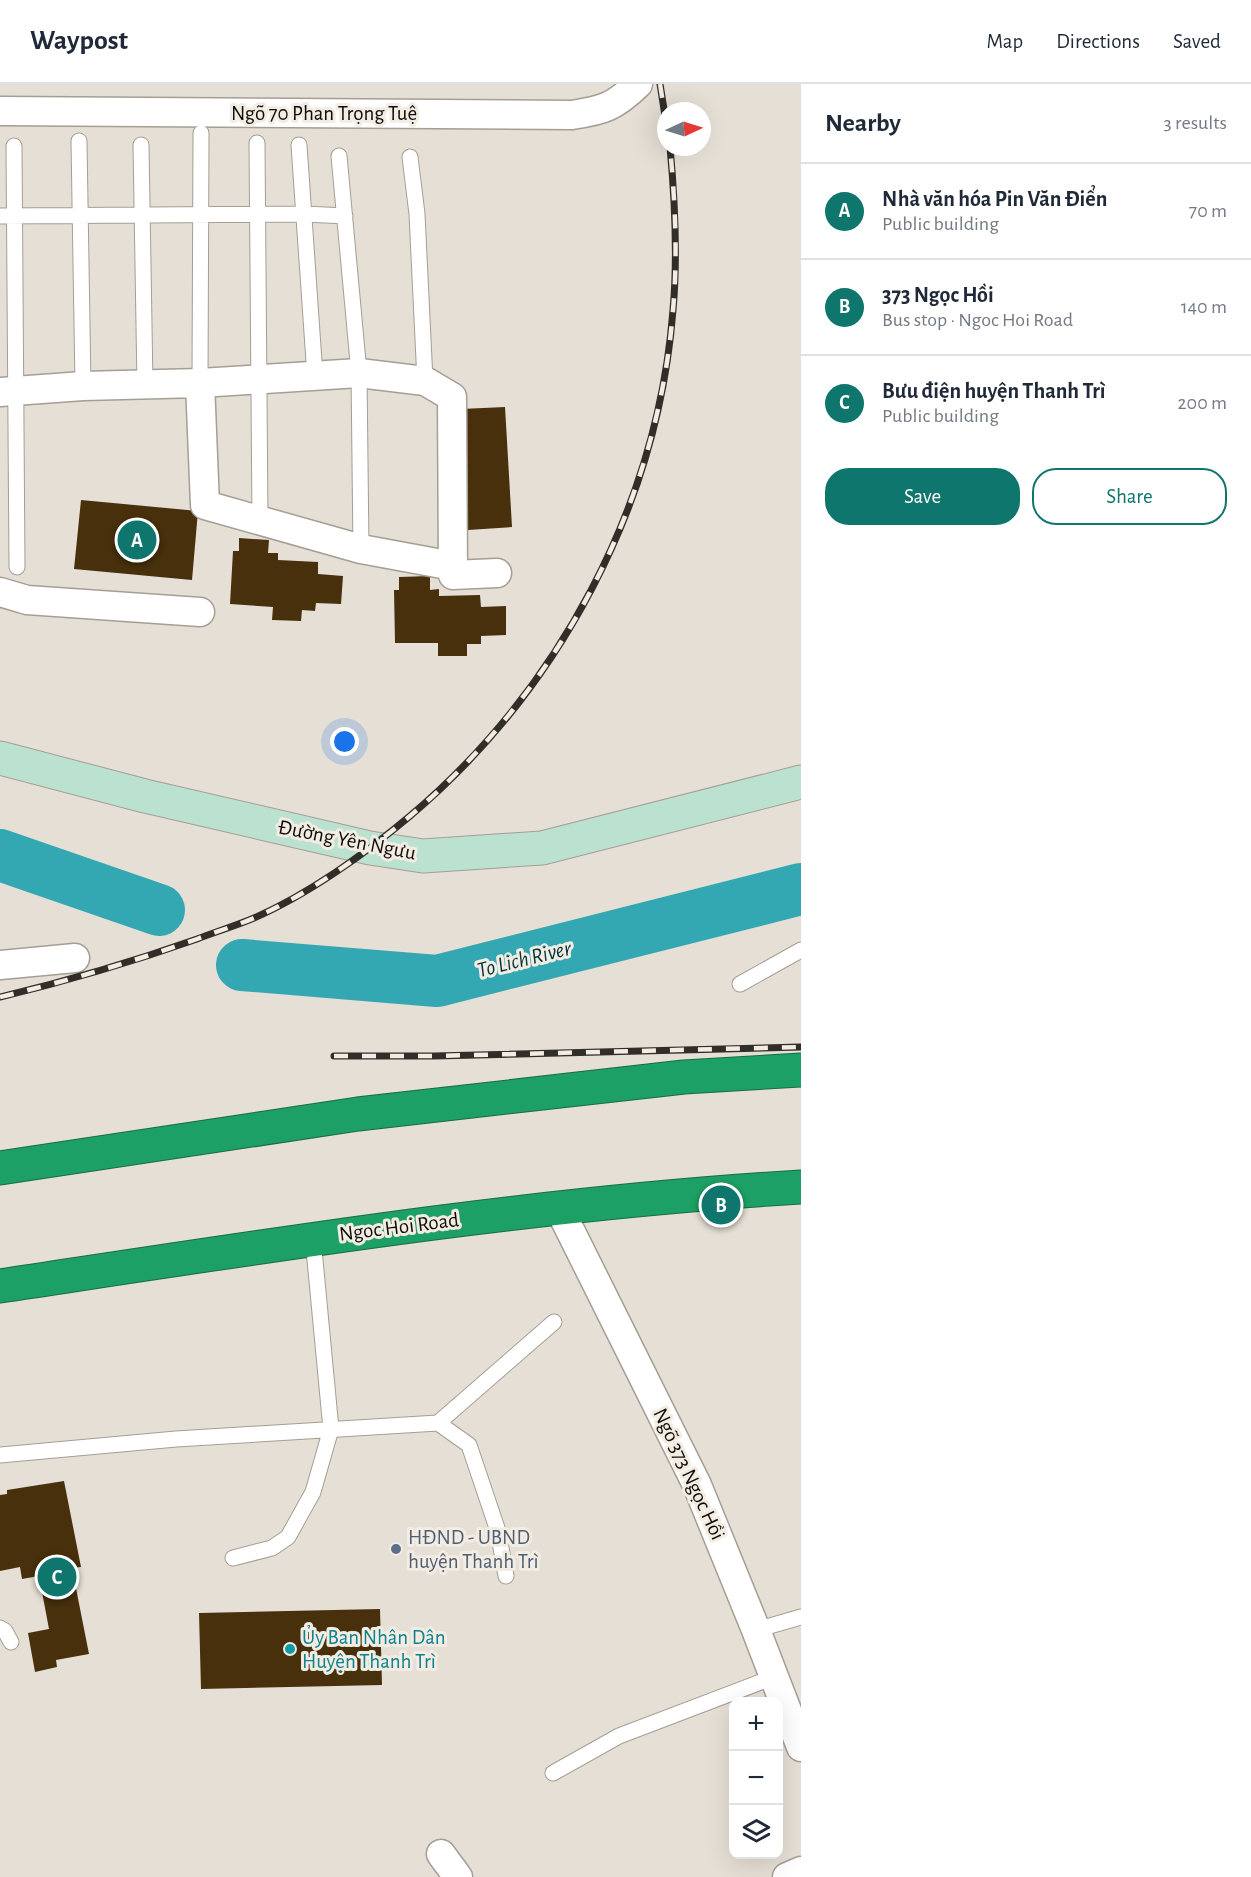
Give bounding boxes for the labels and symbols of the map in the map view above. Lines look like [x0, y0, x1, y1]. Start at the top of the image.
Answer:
north arrow [657, 102, 711, 156]
street label: Ngõ 70 Phan Trọng Tuệ [231, 103, 417, 124]
pin: A [118, 518, 156, 562]
your location [330, 727, 359, 756]
street label: Đường Yên Ngưu [276, 816, 418, 864]
water label: To Lich River [475, 936, 574, 981]
pin: B [702, 1182, 740, 1228]
street label: Ngoc Hoi Road [338, 1209, 460, 1245]
street label: Ngõ 373 Ngọc Hồi [649, 1405, 729, 1543]
place label: HĐND - UBND huyện Thanh Trì [408, 1527, 539, 1572]
marker: HĐND - UBND huyện Thanh Trì [389, 1542, 403, 1556]
pin: C [38, 1554, 76, 1600]
place label: Ủy Ban Nhân Dân Huyện Thanh Trì [302, 1625, 446, 1672]
marker: Ủy Ban Nhân Dân Huyện Thanh Trì [283, 1642, 297, 1656]

